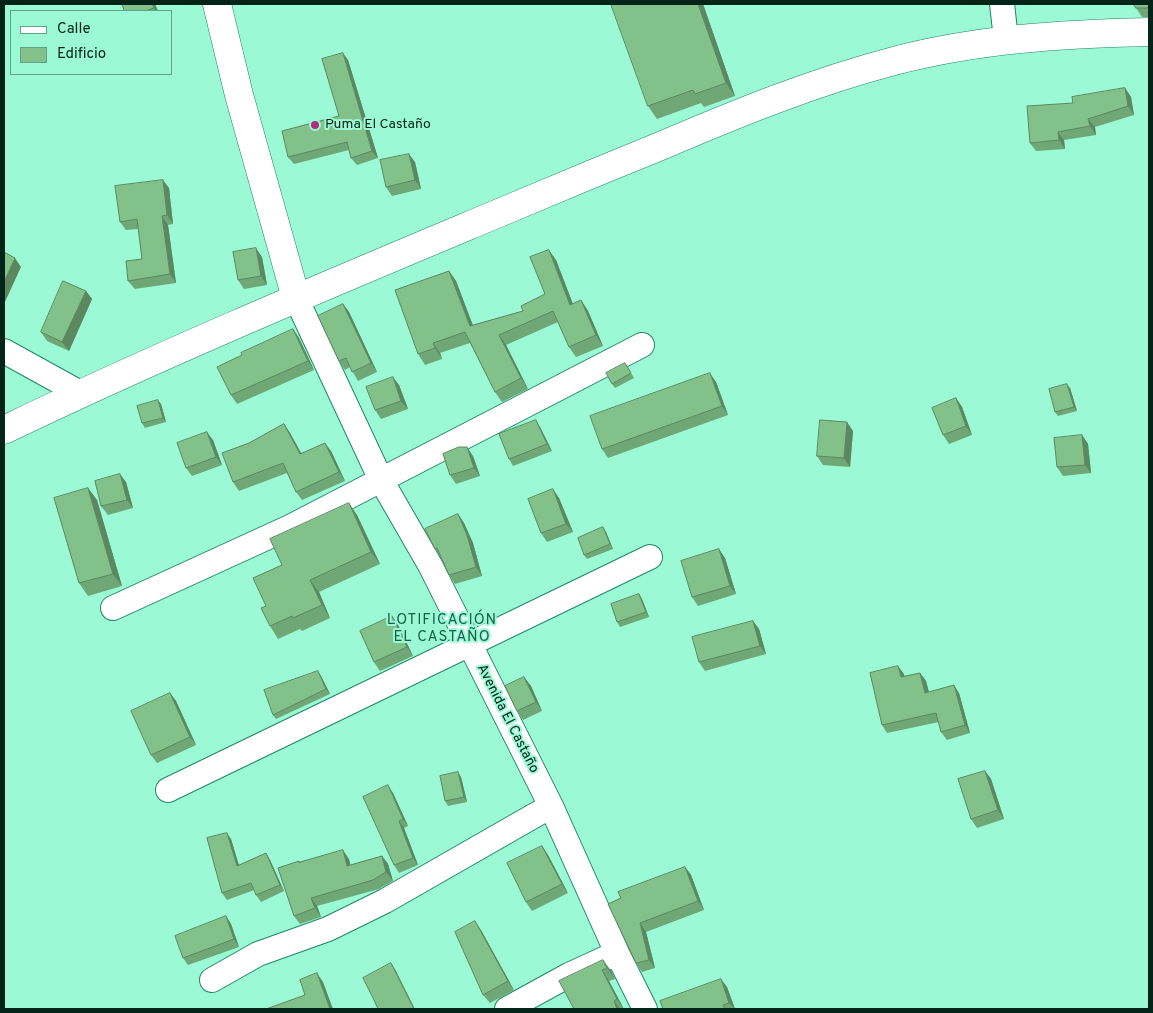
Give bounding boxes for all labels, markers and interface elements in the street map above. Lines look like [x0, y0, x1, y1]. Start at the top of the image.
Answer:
legend [10, 10, 172, 75]
text: Calle [57, 20, 91, 39]
text: Edificio [57, 45, 106, 64]
place label: Puma El Castaño [325, 117, 431, 133]
marker: Puma El Castaño [309, 119, 321, 131]
district label: LOTIFICACIÓN EL CASTAÑO [385, 612, 499, 647]
street label: Avenida El Castaño [472, 662, 542, 776]

